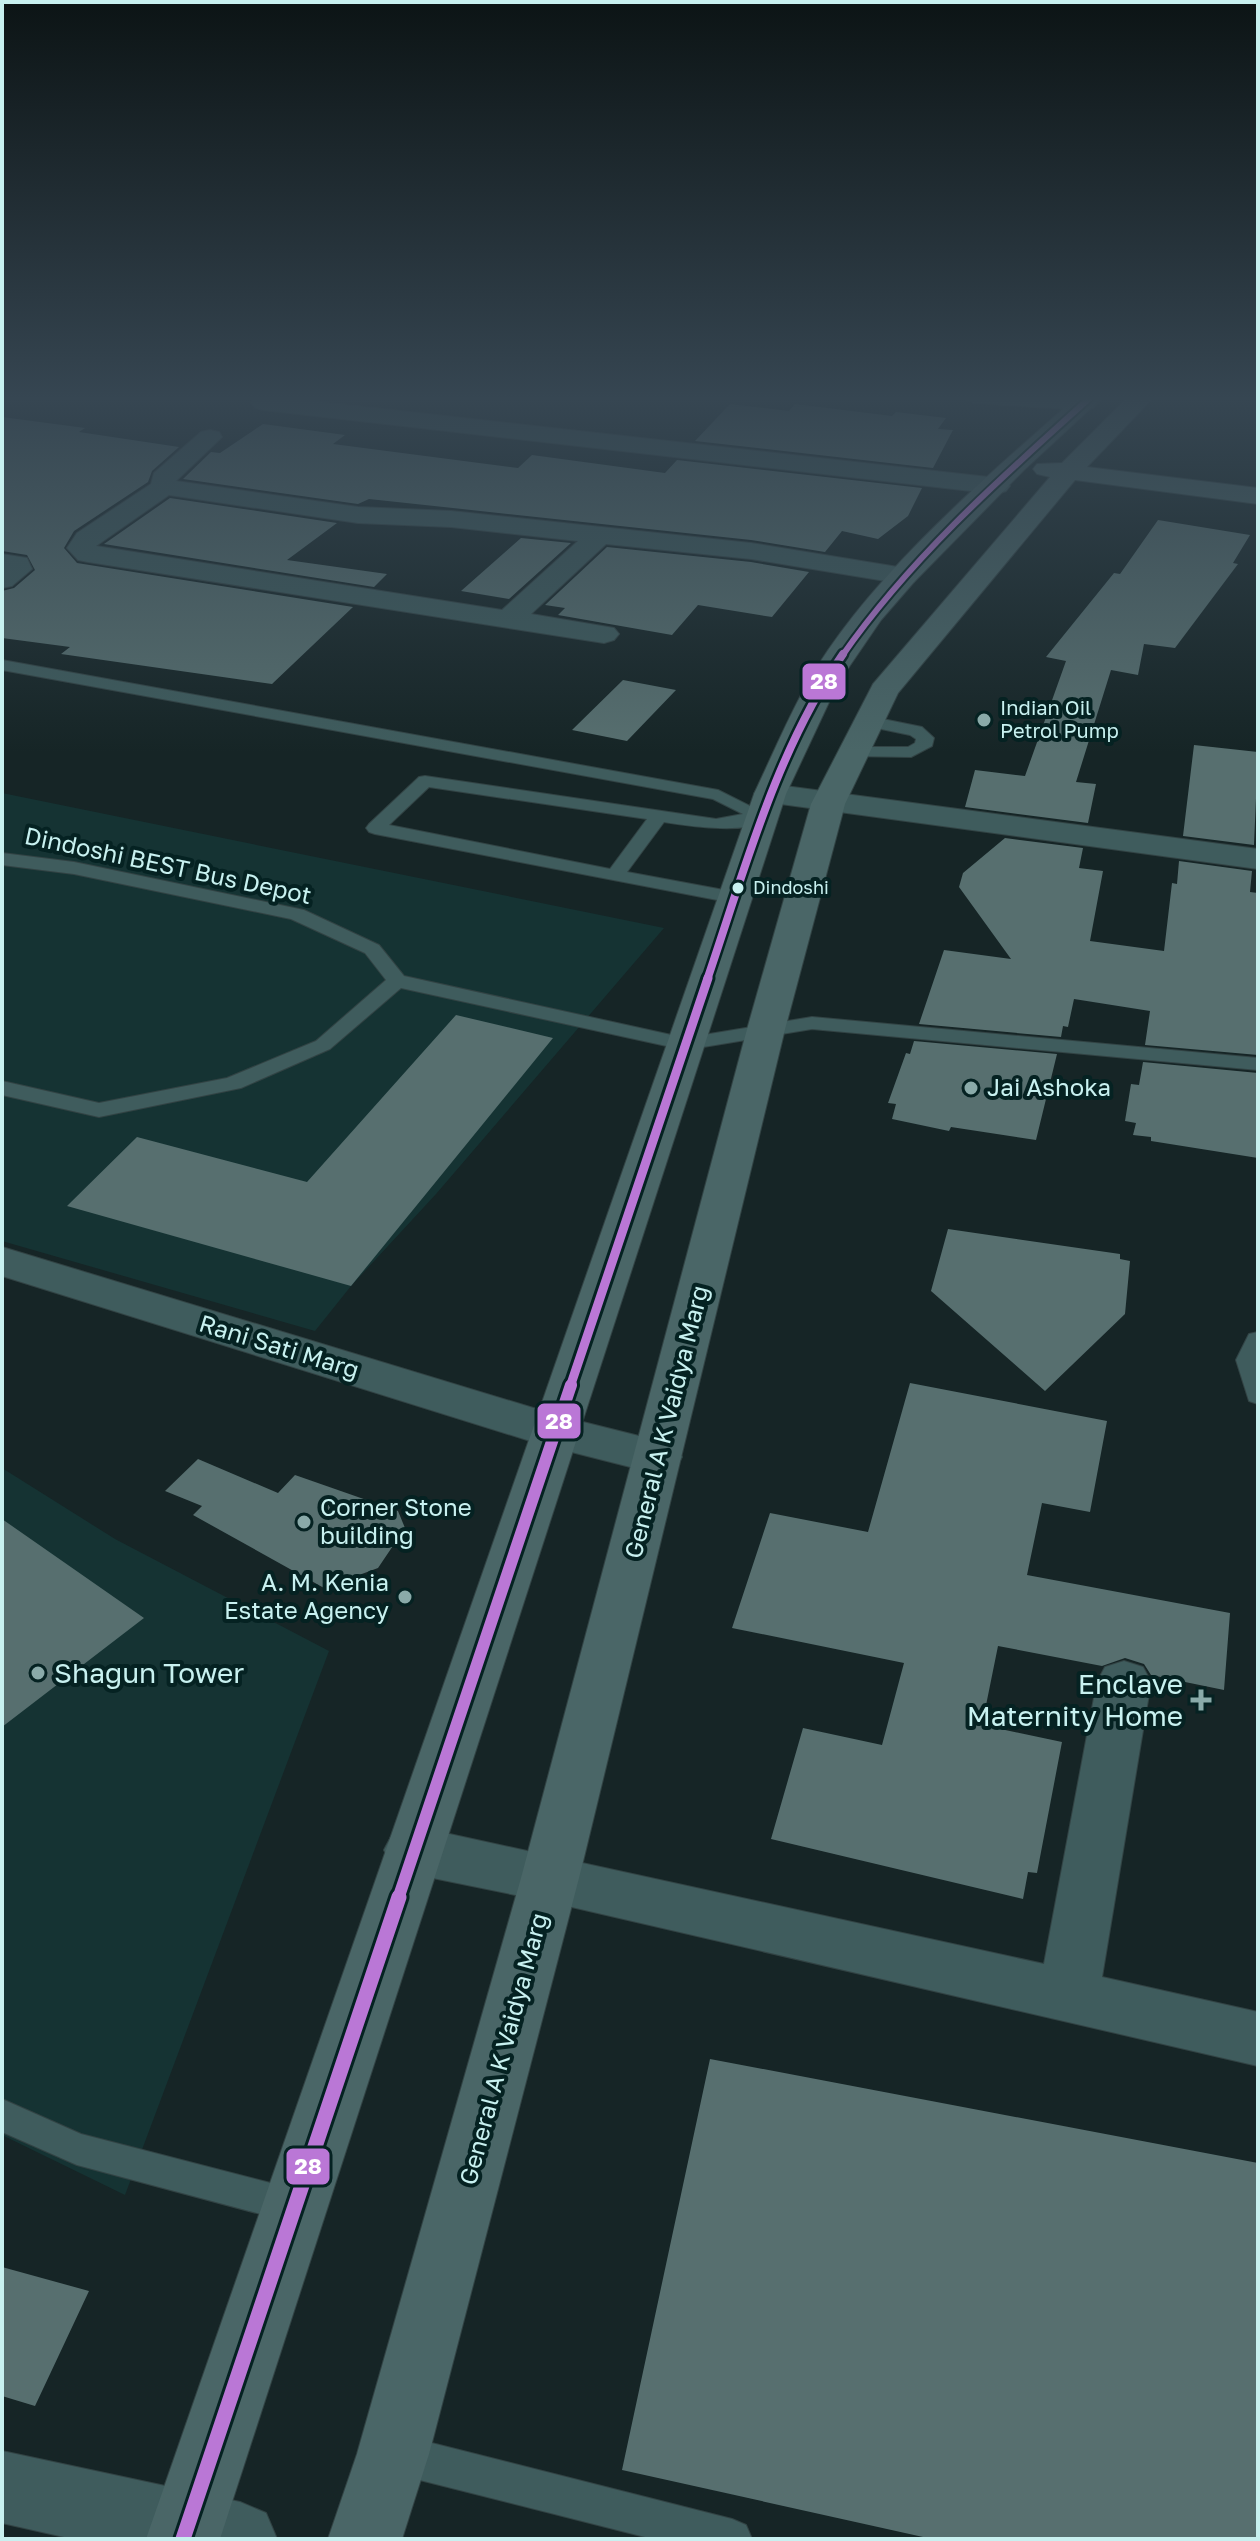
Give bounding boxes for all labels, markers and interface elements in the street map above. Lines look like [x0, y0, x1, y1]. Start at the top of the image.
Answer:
line badge: 28 [801, 662, 847, 701]
text: 28 [810, 667, 838, 694]
place label: Indian Oil Petrol Pump [1000, 695, 1119, 742]
marker: Indian Oil Petrol Pump [975, 711, 993, 729]
street label: Dindoshi BEST Bus Depot [22, 820, 314, 909]
place label: Dindoshi [753, 876, 829, 898]
marker: Dindoshi [730, 880, 746, 896]
place label: Jai Ashoka [987, 1072, 1111, 1101]
marker: Jai Ashoka [962, 1079, 980, 1097]
street label: General A K Vaidya Marg [618, 1282, 714, 1561]
street label: Rani Sati Marg [196, 1307, 363, 1384]
line badge: 28 [536, 1402, 582, 1440]
text: 28 [545, 1407, 573, 1434]
place label: Corner Stone building [320, 1492, 472, 1549]
marker: Corner Stone building [295, 1513, 313, 1531]
place label: A. M. Kenia Estate Agency [224, 1567, 389, 1624]
marker: A. M. Kenia Estate Agency [396, 1588, 414, 1606]
place label: Shagun Tower [54, 1656, 244, 1689]
marker: Shagun Tower [29, 1664, 47, 1682]
place label: Enclave Maternity Home [967, 1667, 1183, 1732]
marker: Enclave Maternity Home [1190, 1689, 1212, 1711]
street label: General A K Vaidya Marg [452, 1909, 553, 2188]
line badge: 28 [285, 2147, 331, 2186]
text: 28 [294, 2152, 322, 2179]

